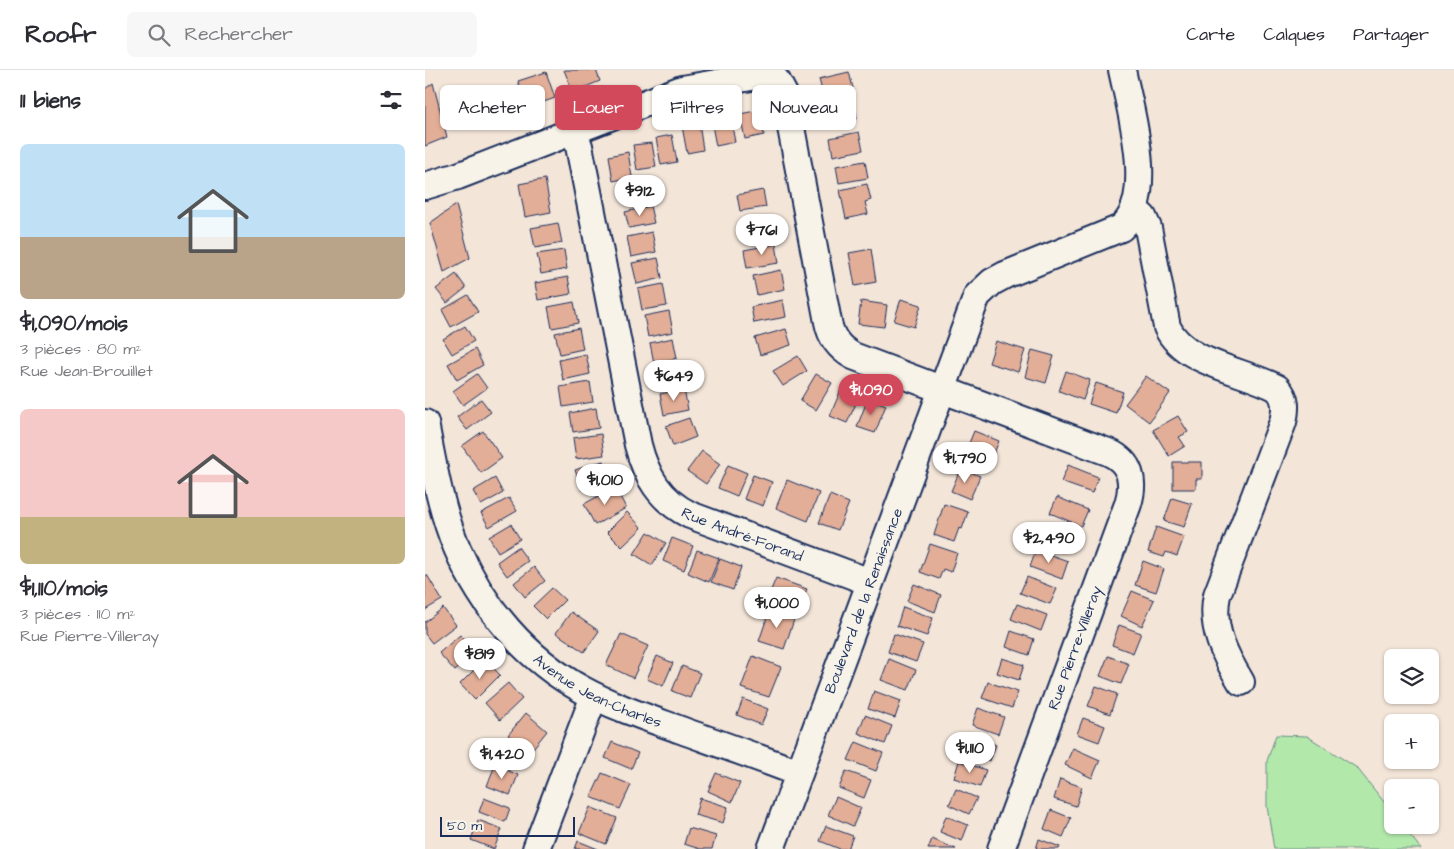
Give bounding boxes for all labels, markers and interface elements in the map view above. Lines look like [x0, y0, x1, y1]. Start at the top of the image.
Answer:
search box [127, 12, 477, 57]
text: Roofr [25, 18, 97, 52]
icon: search [145, 21, 173, 49]
text: Rechercher [185, 21, 293, 48]
text: Carte [1186, 22, 1235, 47]
text: Calques [1263, 22, 1325, 47]
text: Partager [1353, 22, 1429, 47]
chip: Acheter [440, 85, 545, 130]
chip: Louer [555, 85, 642, 130]
chip: Filtres [652, 85, 742, 130]
chip: Nouveau [752, 85, 856, 130]
text: 11 biens [20, 86, 81, 115]
icon: filters [377, 86, 405, 114]
pin: $912 [610, 174, 670, 217]
icon: home [168, 176, 258, 266]
text: $912 [625, 180, 655, 202]
pin: $761 [732, 214, 792, 256]
text: $761 [747, 219, 777, 241]
text: $1,090/mois [20, 309, 128, 338]
text: 3 pièces · 80 m² [20, 338, 142, 360]
text: Rue Jean-Brouillet [20, 360, 153, 382]
pin: $649 [644, 360, 704, 402]
text: $649 [655, 365, 693, 387]
pin: $1,090 [830, 374, 912, 416]
text: $1,090 [849, 379, 893, 401]
icon: home [168, 441, 258, 531]
pin: $1,790 [924, 442, 1006, 484]
text: $1,790 [944, 447, 986, 469]
pin: $1,010 [564, 464, 646, 506]
text: $1,010 [587, 469, 623, 491]
street label: Rue André-Forand [678, 502, 806, 567]
street label: Boulevard de la Renaissance [819, 505, 908, 696]
pin: $2,490 [1008, 522, 1090, 564]
text: $2,490 [1024, 527, 1075, 549]
text: $1,110/mois [20, 574, 108, 603]
street label: Rue Pierre-Villeray [1043, 583, 1108, 713]
pin: $1,000 [736, 586, 818, 629]
text: $1,000 [755, 592, 799, 614]
text: 3 pièces · 110 m² [20, 603, 135, 625]
text: Rue Pierre-Villeray [20, 625, 159, 647]
pin: $819 [450, 638, 510, 680]
text: $819 [465, 643, 495, 665]
street label: Avenue Jean-Charles [529, 649, 665, 733]
map controls [1384, 649, 1439, 834]
button: layers [1384, 649, 1439, 704]
button: + [1384, 714, 1439, 769]
pin: $1,110 [929, 732, 1011, 774]
text: $1,110 [956, 737, 984, 759]
pin: $1,420 [461, 738, 543, 780]
text: $1,420 [480, 743, 524, 765]
button: − [1384, 779, 1439, 834]
scale bar [440, 814, 575, 837]
text: 50 m [447, 816, 482, 836]

